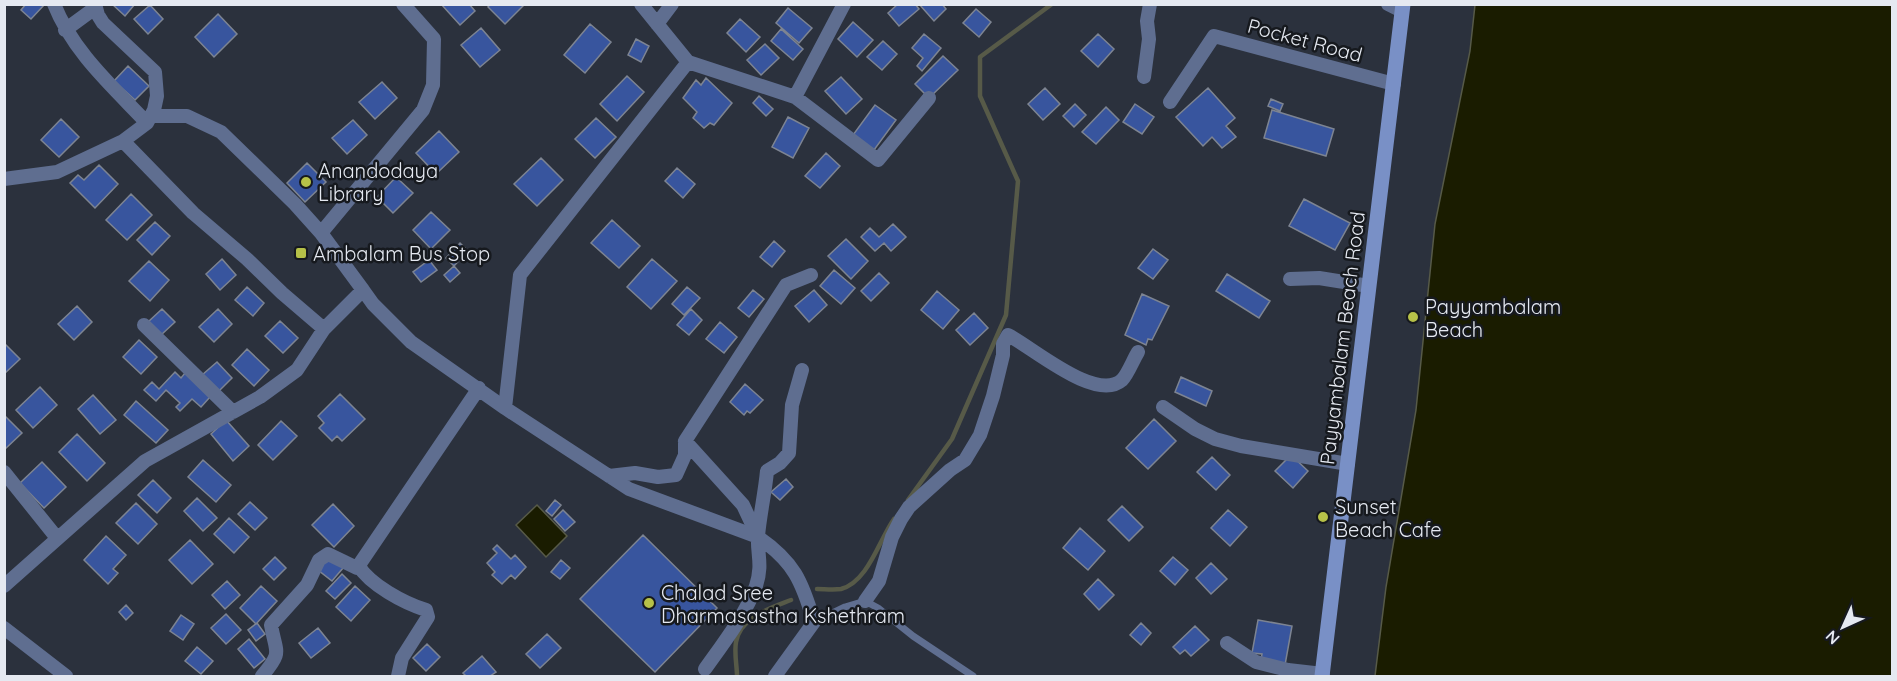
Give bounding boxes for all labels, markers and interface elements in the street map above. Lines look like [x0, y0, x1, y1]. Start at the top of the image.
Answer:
street label: Pocket Road [1245, 13, 1365, 67]
place label: Anandodaya Library [318, 158, 438, 206]
marker: Anandodaya Library [299, 175, 313, 189]
street label: Payyambalam Beach Road [1314, 210, 1370, 466]
place label: Ambalam Bus Stop [313, 241, 490, 266]
marker: Ambalam Bus Stop [294, 246, 308, 260]
place label: Payyambalam Beach [1425, 294, 1561, 342]
marker: Payyambalam Beach [1406, 310, 1420, 324]
place label: Sunset Beach Cafe [1335, 494, 1442, 542]
marker: Sunset Beach Cafe [1316, 510, 1330, 524]
place label: Chalad Sree Dharmasastha Kshethram [661, 580, 905, 628]
marker: Chalad Sree Dharmasastha Kshethram [642, 596, 656, 610]
north arrow [1813, 597, 1873, 657]
text: N [1821, 626, 1844, 649]

